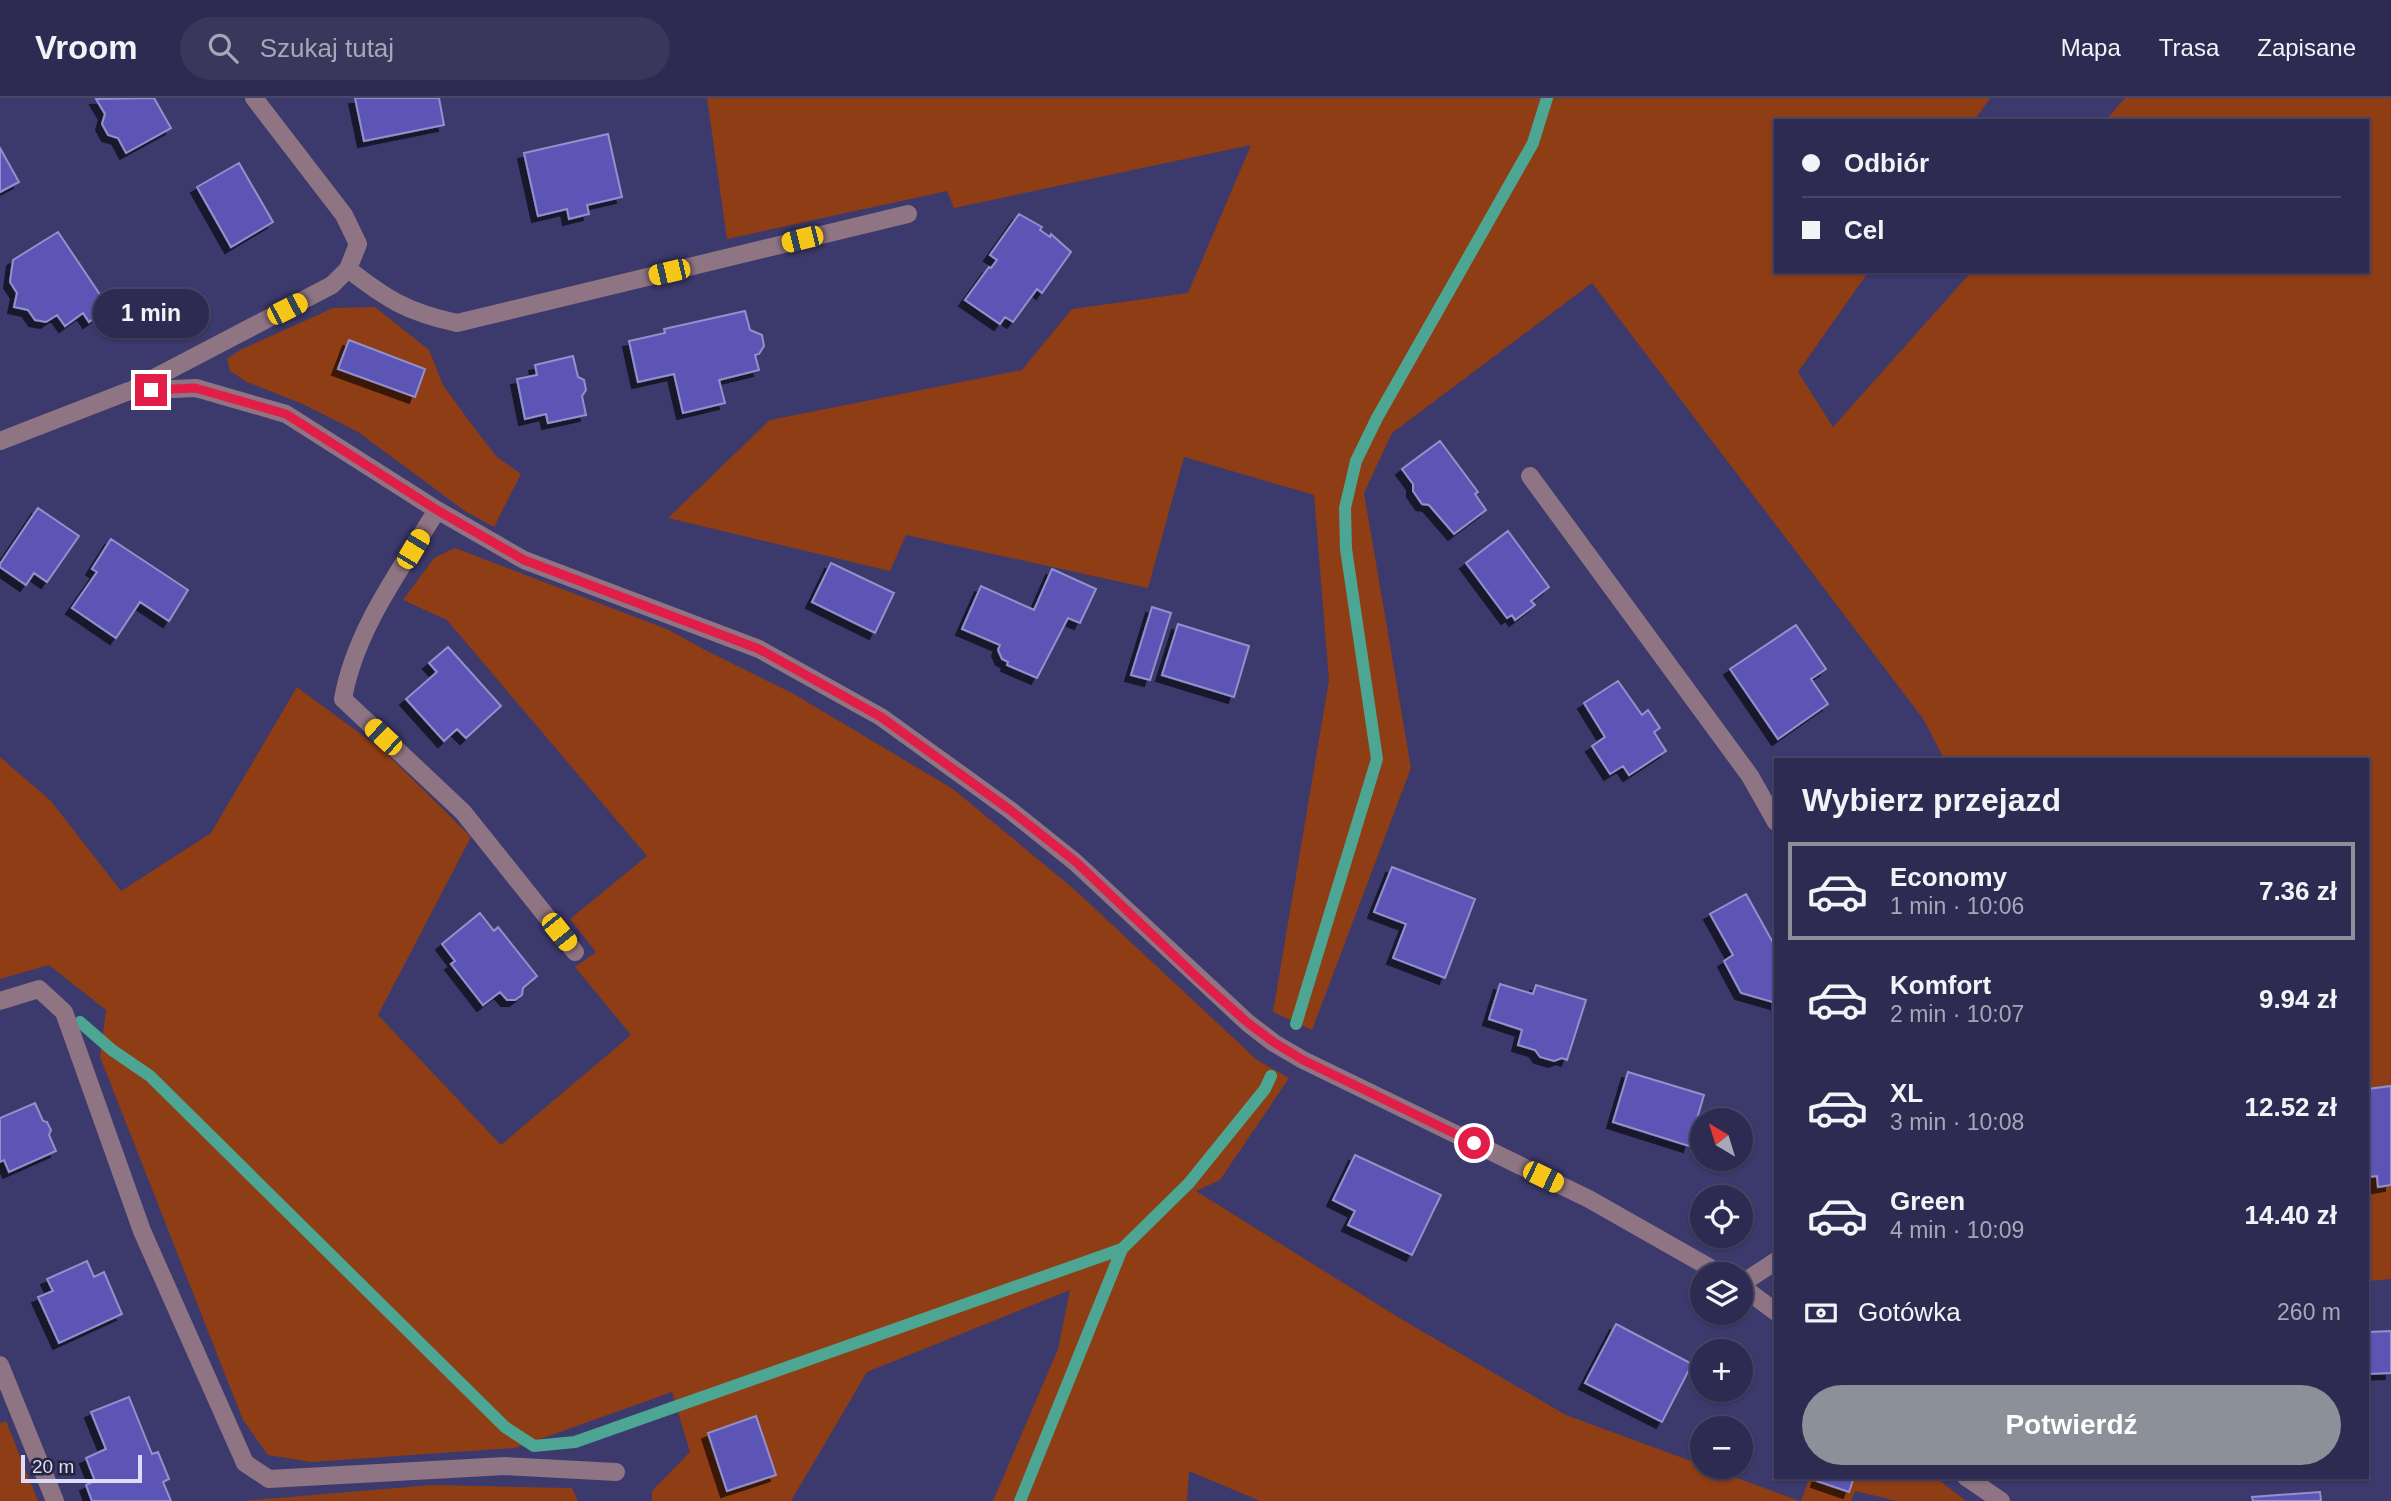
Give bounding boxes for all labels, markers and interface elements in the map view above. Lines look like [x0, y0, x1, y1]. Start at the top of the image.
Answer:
search box [180, 17, 670, 80]
text: Vroom [35, 29, 138, 66]
icon: search [204, 29, 242, 67]
text: Szukaj tutaj [260, 33, 394, 63]
text: Mapa [2061, 34, 2121, 61]
text: Trasa [2159, 34, 2219, 61]
text: Zapisane [2257, 34, 2356, 61]
text: Odbiór [1844, 148, 1929, 178]
text: Cel [1844, 215, 1884, 245]
car [780, 224, 825, 254]
car [647, 257, 692, 287]
callout: 1 min [93, 288, 209, 338]
car [264, 290, 311, 328]
text: 1 min [121, 300, 181, 326]
route end [135, 374, 167, 406]
car [394, 526, 433, 572]
car [361, 715, 406, 759]
text: Wybierz przejazd [1802, 782, 2061, 818]
icon: car [1806, 860, 1869, 923]
text: Economy [1890, 862, 2007, 892]
text: 7.36 zł [2259, 876, 2337, 906]
text: 1 min · 10:06 [1890, 893, 2024, 919]
car [538, 909, 581, 955]
icon: car [1806, 968, 1869, 1031]
text: Komfort [1890, 970, 1991, 1000]
text: 9.94 zł [2259, 984, 2337, 1014]
text: 2 min · 10:07 [1890, 1001, 2024, 1027]
icon: car [1806, 1076, 1869, 1139]
text: XL [1890, 1078, 1923, 1108]
text: 12.52 zł [2244, 1092, 2337, 1122]
north arrow [1690, 1108, 1754, 1171]
map controls [1690, 1108, 1753, 1479]
text: 3 min · 10:08 [1890, 1109, 2024, 1135]
route start [1458, 1127, 1490, 1159]
car [1520, 1158, 1567, 1196]
icon: car [1806, 1184, 1869, 1247]
button: locate [1690, 1185, 1753, 1248]
text: Green [1890, 1186, 1965, 1216]
text: 14.40 zł [2244, 1200, 2337, 1230]
text: 4 min · 10:09 [1890, 1217, 2024, 1243]
button: layers [1690, 1262, 1753, 1325]
icon: cash [1802, 1294, 1840, 1332]
text: Gotówka [1858, 1297, 1961, 1327]
text: 260 m [2277, 1299, 2341, 1325]
button: + [1690, 1339, 1753, 1402]
button: Potwierdź [1802, 1385, 2341, 1465]
button: − [1690, 1416, 1753, 1479]
scale bar [21, 1452, 142, 1484]
text: 20 m [32, 1456, 74, 1477]

